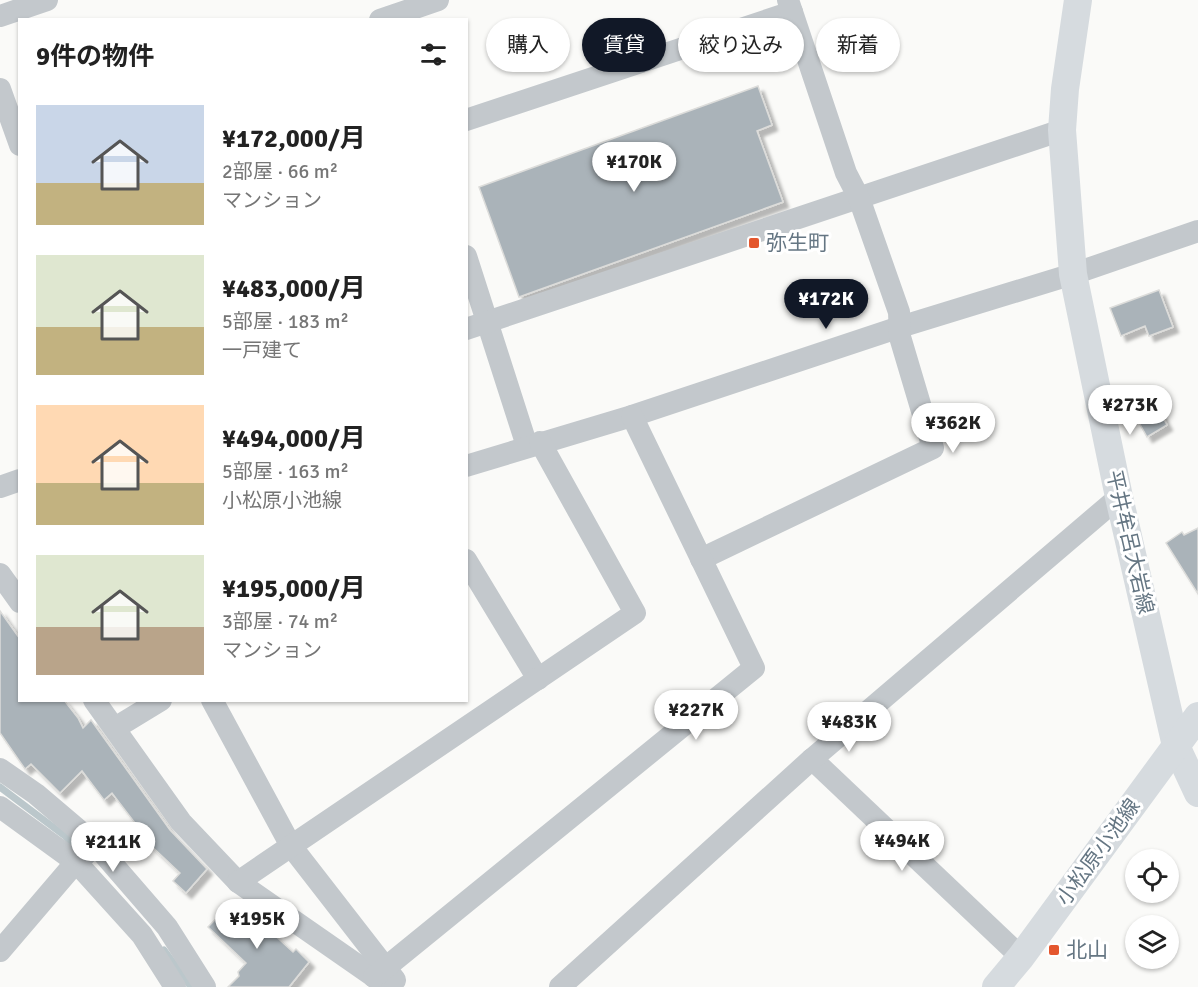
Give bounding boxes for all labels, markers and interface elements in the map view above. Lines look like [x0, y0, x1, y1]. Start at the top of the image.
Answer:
chip: 購入 [486, 18, 570, 72]
chip: 賃貸 [582, 18, 666, 72]
chip: 絞り込み [678, 18, 804, 72]
chip: 新着 [816, 18, 900, 72]
icon: filters [417, 38, 450, 71]
text: 9件の物件 [36, 41, 154, 73]
text: ¥172,000/月 [222, 123, 366, 155]
icon: home [84, 129, 156, 201]
pin: ¥170K [592, 142, 676, 193]
text: ¥170K [606, 149, 662, 174]
text: 2部屋 · 66 m² [222, 159, 338, 184]
text: マンション [222, 188, 322, 213]
place label: 弥生町 [766, 230, 829, 256]
marker: 弥生町 [747, 236, 761, 250]
text: ¥483,000/月 [222, 273, 366, 305]
icon: home [84, 279, 156, 351]
pin: ¥172K [784, 279, 868, 330]
text: ¥172K [798, 286, 854, 311]
text: 5部屋 · 183 m² [222, 309, 349, 334]
text: 一戸建て [222, 338, 302, 363]
pin: ¥273K [1088, 385, 1172, 436]
text: ¥273K [1102, 392, 1158, 417]
pin: ¥362K [911, 403, 995, 454]
text: ¥362K [925, 410, 981, 435]
text: ¥494,000/月 [222, 423, 366, 455]
icon: home [84, 429, 156, 501]
text: 5部屋 · 163 m² [222, 459, 349, 484]
street label: 平井牟呂大岩線 [1101, 467, 1159, 617]
text: 小松原小池線 [222, 488, 342, 513]
text: ¥195,000/月 [222, 573, 366, 605]
icon: home [84, 579, 156, 651]
text: 3部屋 · 74 m² [222, 609, 338, 634]
text: マンション [222, 638, 322, 663]
pin: ¥227K [654, 690, 738, 741]
text: ¥227K [668, 697, 724, 722]
pin: ¥483K [807, 702, 891, 753]
text: ¥483K [821, 709, 877, 734]
street label: 小松原小池線 [1050, 793, 1146, 911]
pin: ¥494K [860, 821, 944, 872]
pin: ¥211K [71, 822, 155, 873]
text: ¥494K [874, 828, 930, 853]
text: ¥211K [85, 829, 141, 854]
map controls [1125, 849, 1179, 969]
button: locate [1125, 849, 1179, 903]
pin: ¥195K [215, 899, 299, 950]
text: ¥195K [229, 906, 285, 931]
button: layers [1125, 915, 1179, 969]
place label: 北山 [1066, 937, 1108, 963]
marker: 北山 [1047, 943, 1061, 957]

